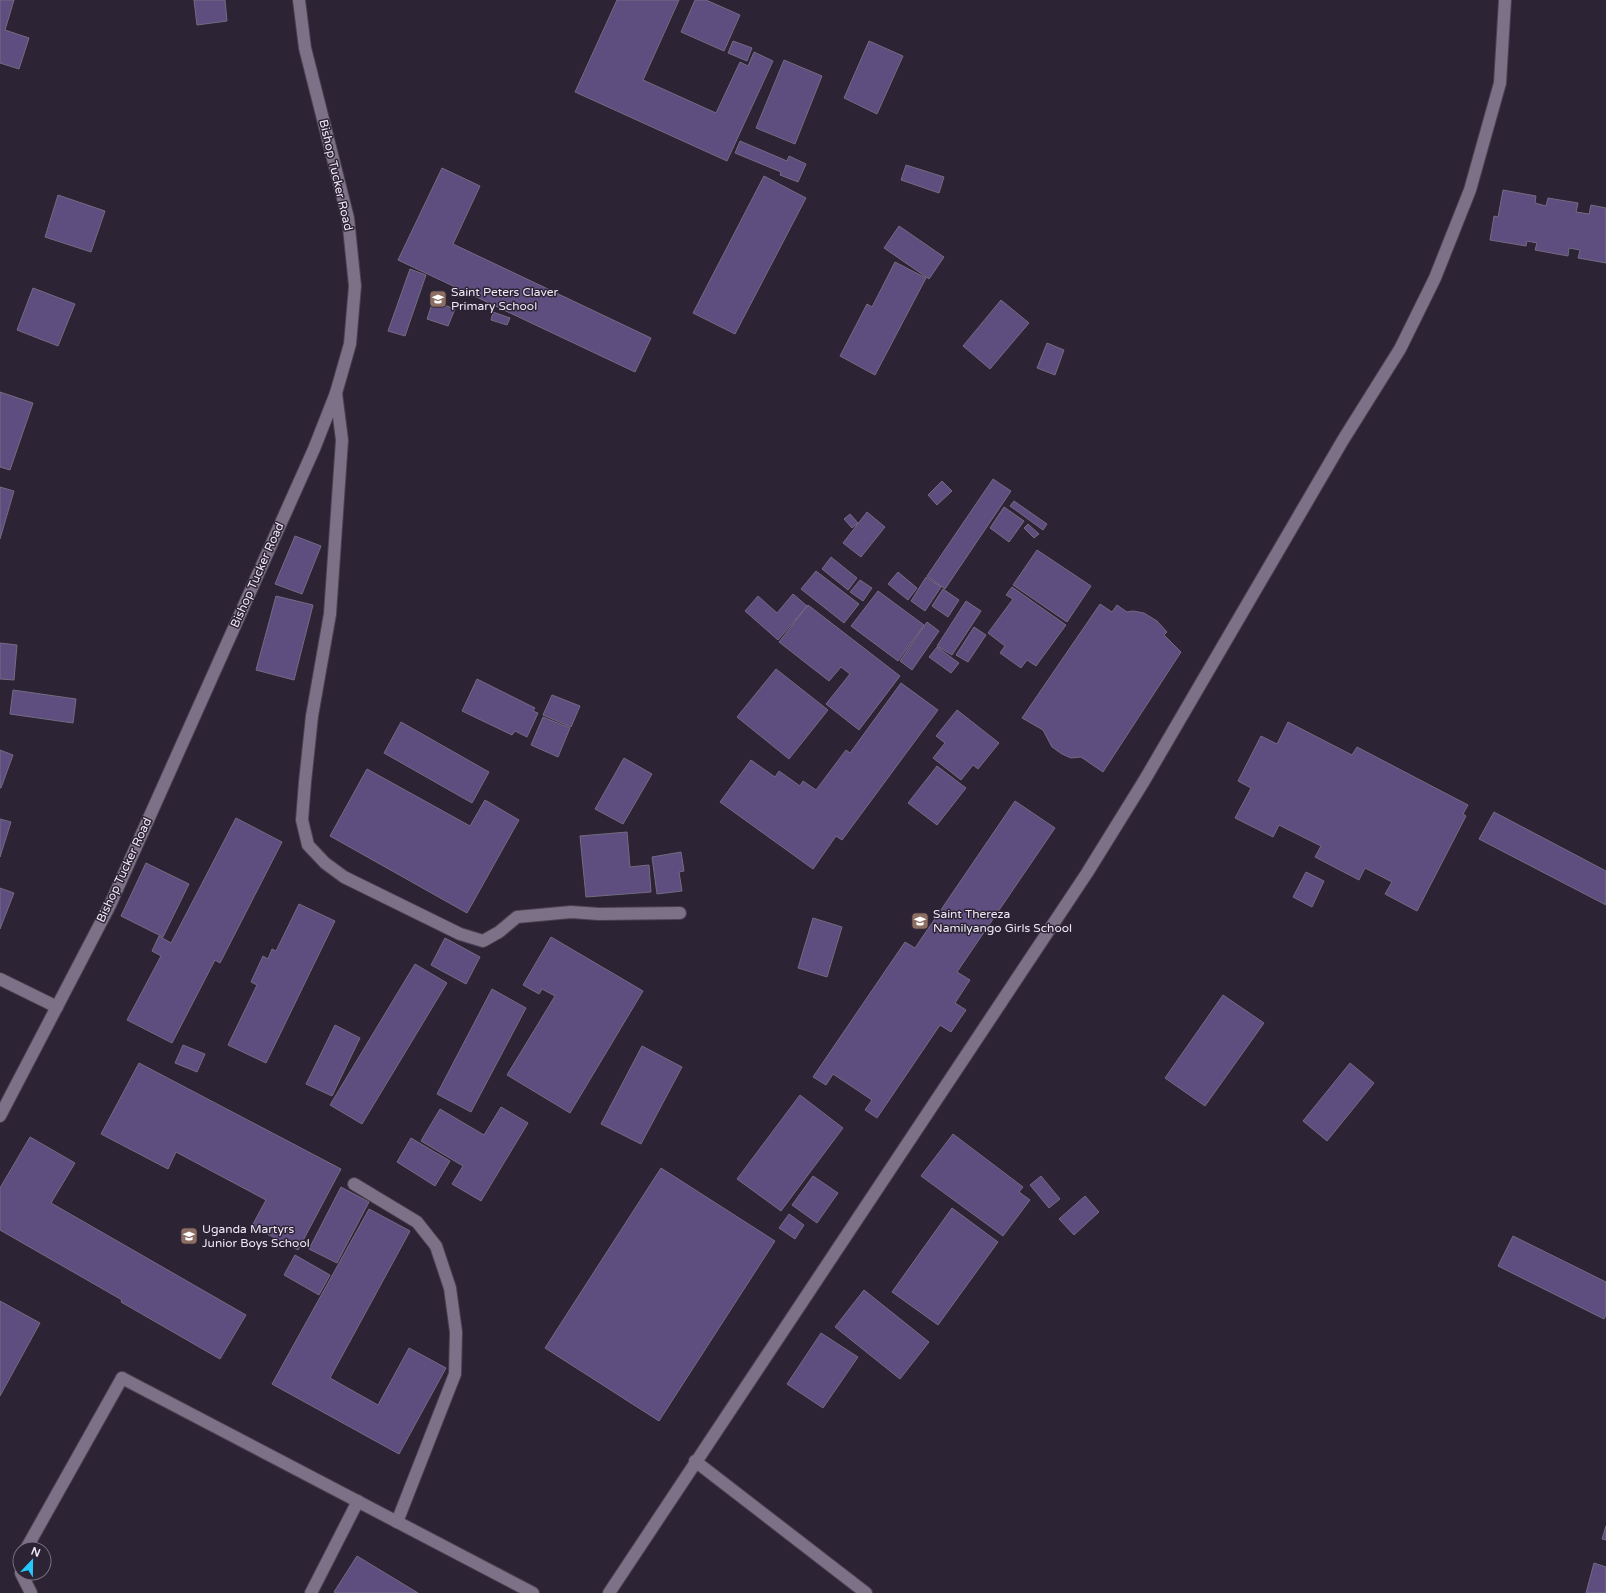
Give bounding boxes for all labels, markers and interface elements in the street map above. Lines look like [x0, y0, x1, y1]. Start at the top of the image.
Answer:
street label: Bishop Tucker Road [316, 118, 356, 232]
place label: Saint Peters Claver Primary School [451, 285, 558, 313]
school or university icon: Saint Peters Claver Primary School [428, 289, 448, 309]
street label: Bishop Tucker Road [227, 520, 287, 630]
street label: Bishop Tucker Road [94, 816, 154, 924]
place label: Saint Thereza Namilyango Girls School [933, 907, 1072, 935]
school or university icon: Saint Thereza Namilyango Girls School [910, 911, 930, 931]
place label: Uganda Martyrs Junior Boys School [202, 1222, 310, 1250]
school or university icon: Uganda Martyrs Junior Boys School [179, 1226, 199, 1246]
north arrow [12, 1541, 52, 1581]
text: N [29, 1545, 42, 1560]

